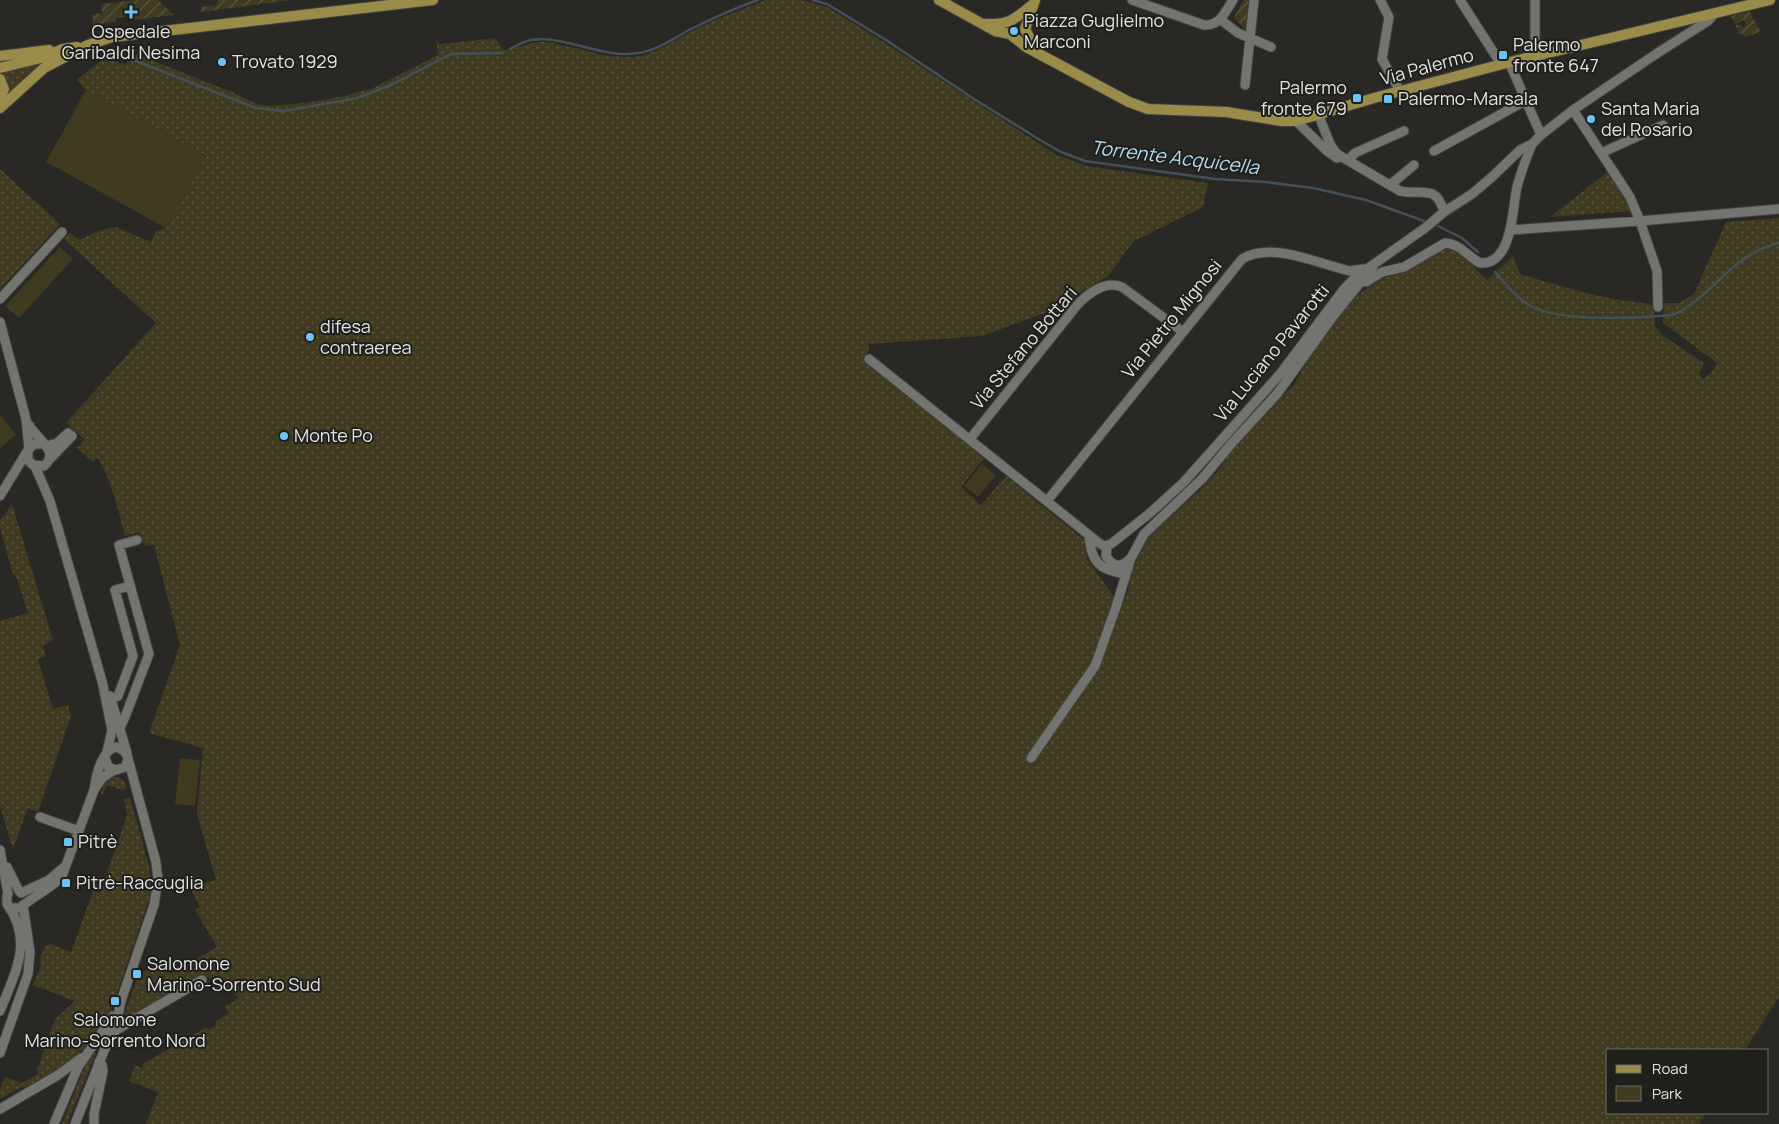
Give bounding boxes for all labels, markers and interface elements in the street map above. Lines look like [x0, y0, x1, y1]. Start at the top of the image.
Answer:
marker: Ospedale Garibaldi Nesima [124, 5, 138, 19]
place label: Piazza Guglielmo Marconi [1024, 8, 1164, 53]
place label: Ospedale Garibaldi Nesima [62, 19, 200, 64]
marker: Piazza Guglielmo Marconi [1008, 25, 1020, 37]
place label: Palermo fronte 647 [1513, 32, 1599, 77]
street label: Via Palermo [1377, 42, 1476, 90]
place label: Trovato 1929 [232, 49, 338, 73]
marker: Palermo fronte 647 [1497, 49, 1509, 61]
marker: Trovato 1929 [216, 56, 228, 68]
place label: Palermo fronte 679 [1261, 75, 1347, 120]
place label: Palermo-Marsala [1398, 86, 1538, 110]
marker: Palermo fronte 679 [1351, 92, 1363, 104]
marker: Palermo-Marsala [1382, 93, 1394, 105]
place label: Santa Maria del Rosario [1601, 96, 1699, 141]
marker: Santa Maria del Rosario [1585, 113, 1597, 125]
water label: Torrente Acquicella [1089, 134, 1262, 180]
street label: Via Pietro Mignosi [1116, 254, 1227, 383]
street label: Via Luciano Pavarotti [1208, 279, 1334, 426]
street label: Via Stefano Bottari [965, 281, 1082, 414]
place label: difesa contraerea [320, 314, 412, 359]
marker: difesa contraerea [304, 331, 316, 343]
place label: Monte Po [294, 423, 373, 447]
marker: Monte Po [278, 430, 290, 442]
place label: Pitrè [78, 829, 117, 853]
marker: Pitrè [62, 836, 74, 848]
place label: Pitrè-Raccuglia [76, 870, 204, 894]
marker: Pitrè-Raccuglia [60, 877, 72, 889]
place label: Salomone Marino-Sorrento Sud [147, 951, 321, 996]
marker: Salomone Marino-Sorrento Sud [131, 968, 143, 980]
marker: Salomone Marino-Sorrento Nord [109, 995, 121, 1007]
place label: Salomone Marino-Sorrento Nord [24, 1007, 206, 1052]
legend [1606, 1049, 1769, 1114]
text: Road [1652, 1058, 1688, 1079]
text: Park [1652, 1083, 1682, 1104]

